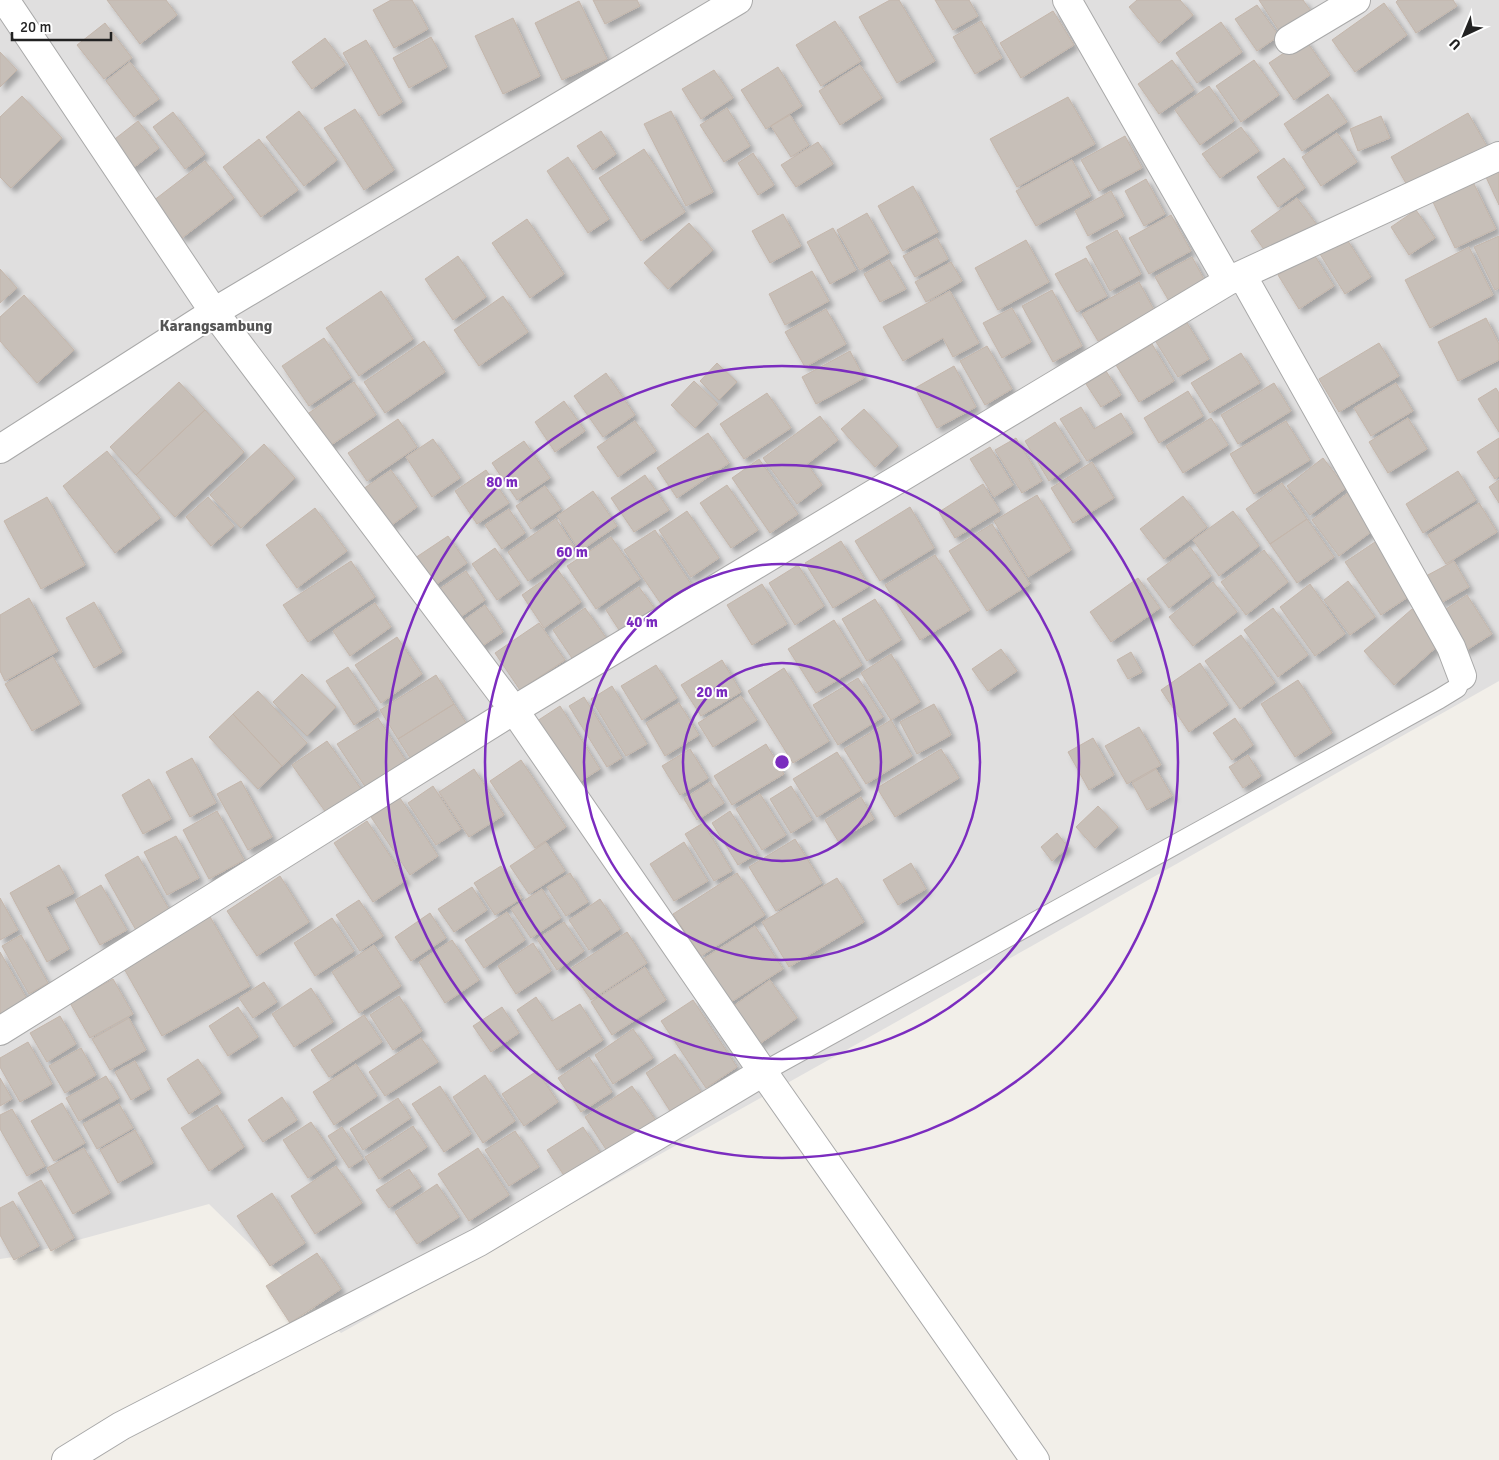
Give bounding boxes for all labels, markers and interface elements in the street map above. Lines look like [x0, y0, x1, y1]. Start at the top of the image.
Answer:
scale bar [12, 10, 111, 42]
north arrow [1439, 10, 1489, 60]
text: 20 m [20, 18, 51, 36]
text: U [1446, 35, 1465, 53]
district label: Karangsambung [160, 316, 273, 336]
text: 80 m [486, 473, 518, 491]
text: 60 m [556, 543, 588, 561]
text: 40 m [626, 613, 658, 631]
text: 20 m [696, 683, 728, 701]
centre of rings [773, 753, 791, 771]

